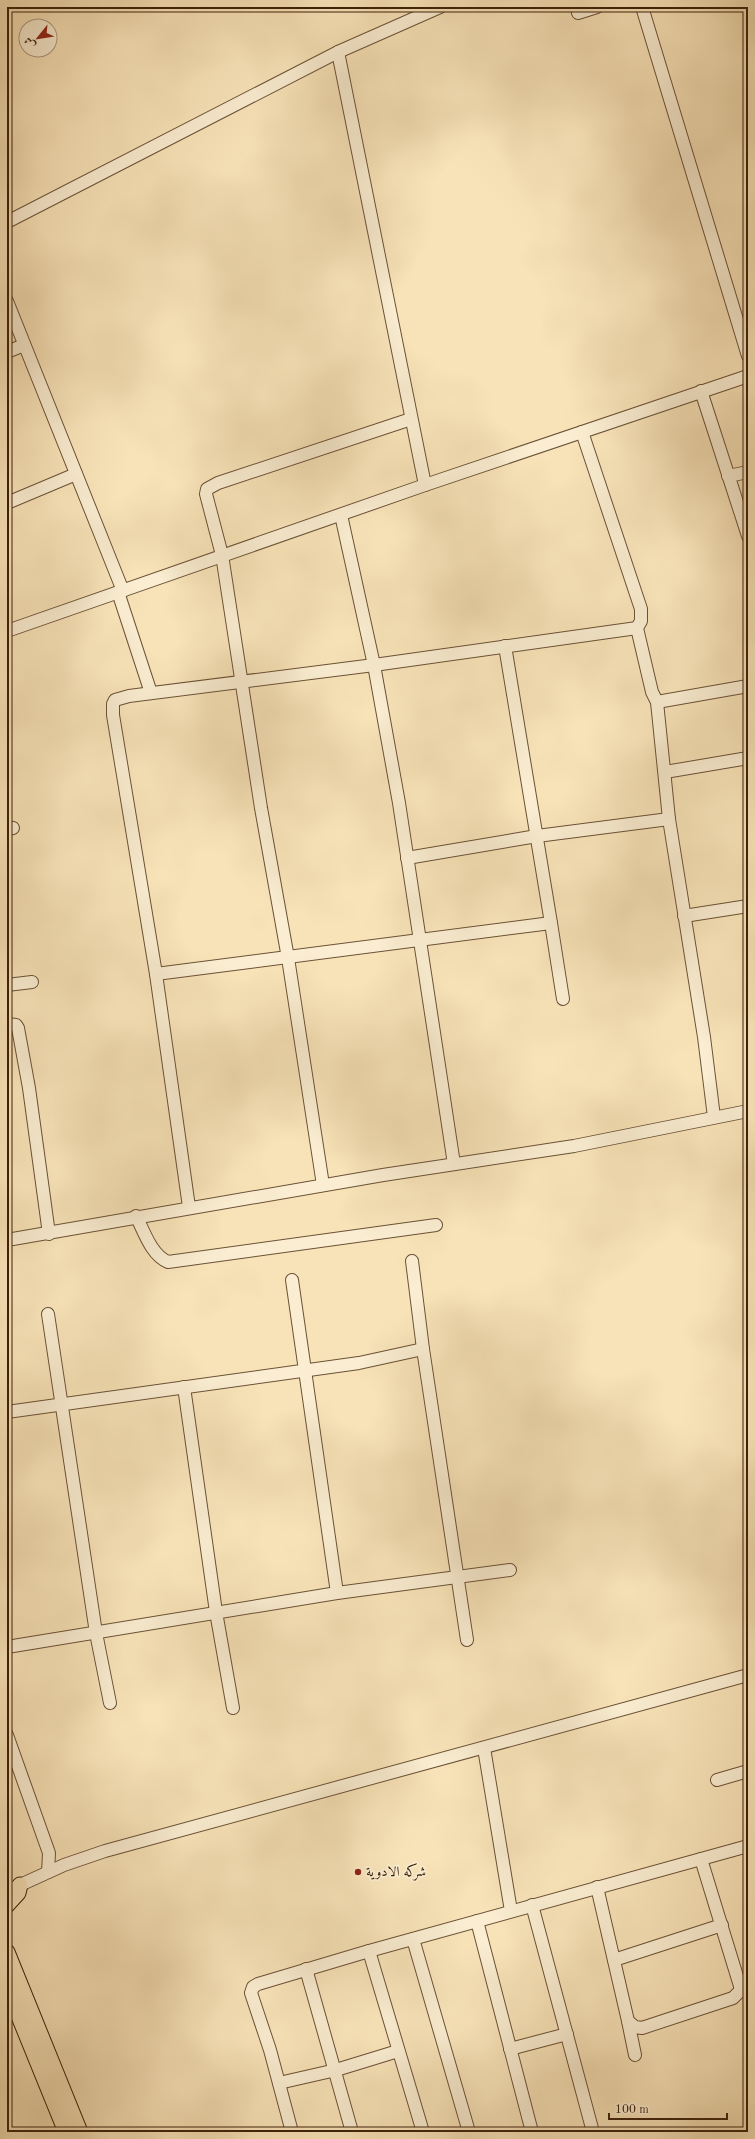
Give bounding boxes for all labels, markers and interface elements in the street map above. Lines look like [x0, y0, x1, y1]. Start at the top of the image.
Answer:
north arrow [18, 18, 58, 58]
text: ش [23, 35, 38, 50]
place label: شركه الادوية [366, 1863, 426, 1881]
marker: شركه الادوية [353, 1867, 363, 1877]
scale bar [609, 2095, 727, 2121]
text: 100 m [615, 2104, 649, 2116]

